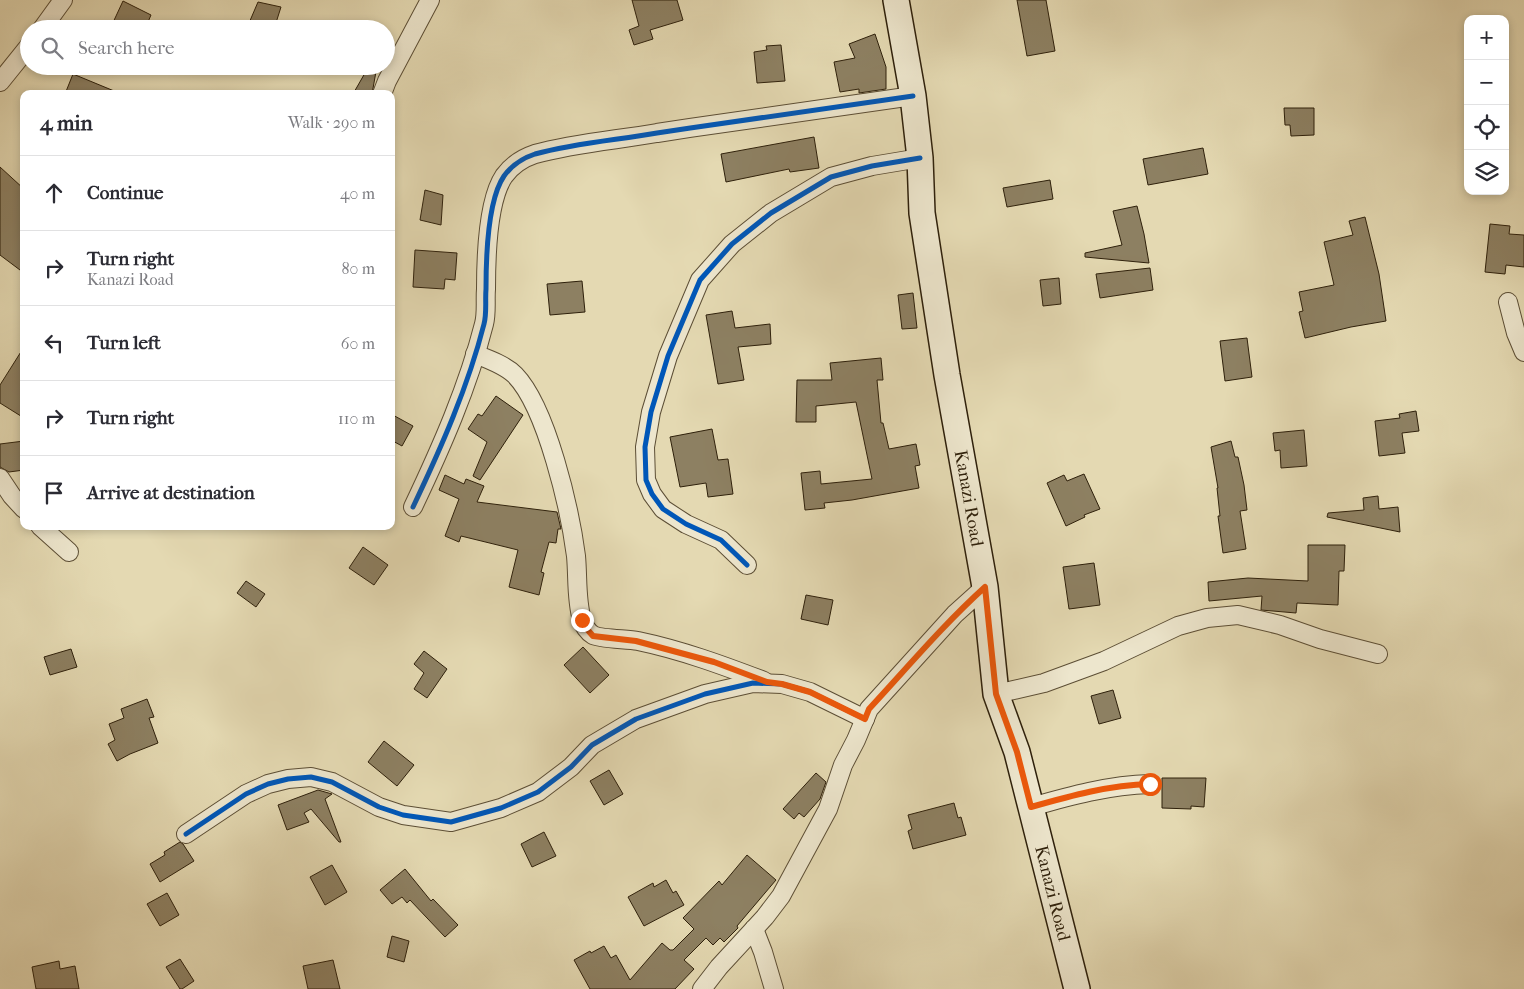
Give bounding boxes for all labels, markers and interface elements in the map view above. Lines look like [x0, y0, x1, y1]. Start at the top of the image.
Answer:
map controls [1464, 15, 1509, 195]
button: + [1464, 15, 1509, 60]
search box [20, 20, 395, 75]
icon: search [38, 34, 66, 62]
text: Search here [78, 37, 174, 59]
button: − [1464, 60, 1509, 105]
button: locate [1464, 105, 1509, 150]
text: 4 min [40, 111, 93, 135]
text: Walk · 290 m [288, 113, 375, 132]
button: layers [1464, 150, 1509, 195]
icon: ahead [40, 179, 68, 207]
text: Continue [87, 182, 163, 204]
text: 40 m [340, 184, 375, 203]
text: Turn right [87, 248, 174, 270]
icon: right [40, 254, 68, 282]
text: 80 m [341, 259, 375, 278]
text: Kanazi Road [87, 270, 174, 289]
icon: left [40, 329, 68, 357]
text: Turn left [87, 332, 161, 354]
text: 60 m [341, 334, 375, 353]
icon: right [40, 404, 68, 432]
text: Turn right [87, 407, 174, 429]
text: 110 m [338, 409, 375, 428]
street label: Kanazi Road [950, 448, 988, 548]
icon: arrive [40, 479, 68, 507]
text: Arrive at destination [87, 482, 255, 504]
route end [571, 609, 594, 632]
route start [1139, 773, 1162, 796]
street label: Kanazi Road [1030, 843, 1074, 943]

